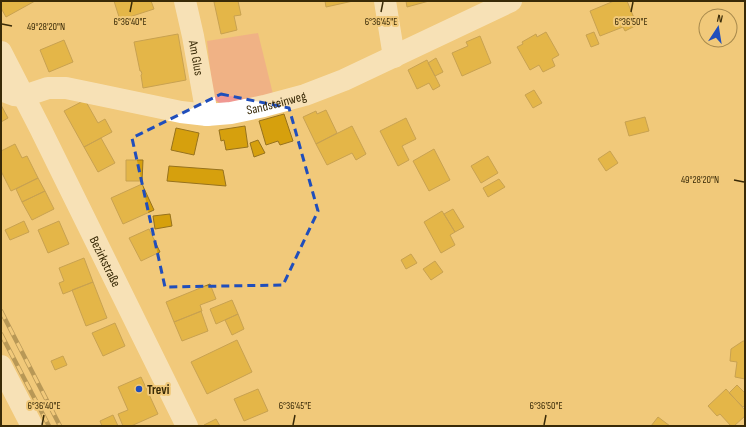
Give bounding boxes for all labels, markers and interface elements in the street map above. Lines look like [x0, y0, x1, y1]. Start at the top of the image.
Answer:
north arrow [698, 8, 738, 48]
text: N [716, 12, 724, 26]
text: 6°36'40"E [113, 16, 147, 28]
text: 6°36'45"E [365, 16, 397, 28]
text: 6°36'50"E [615, 16, 648, 28]
text: 49°28'20"N [27, 21, 65, 33]
street label: Am Glus [185, 38, 207, 77]
street label: Sandsteinweg [245, 88, 308, 119]
text: 49°28'20"N [681, 174, 719, 186]
street label: Bezirkstraße [86, 234, 124, 290]
place label: Trevi [147, 382, 170, 398]
marker: Trevi [134, 384, 144, 394]
text: 6°36'40"E [27, 400, 61, 412]
text: 6°36'45"E [279, 400, 311, 412]
text: 6°36'50"E [530, 400, 563, 412]

